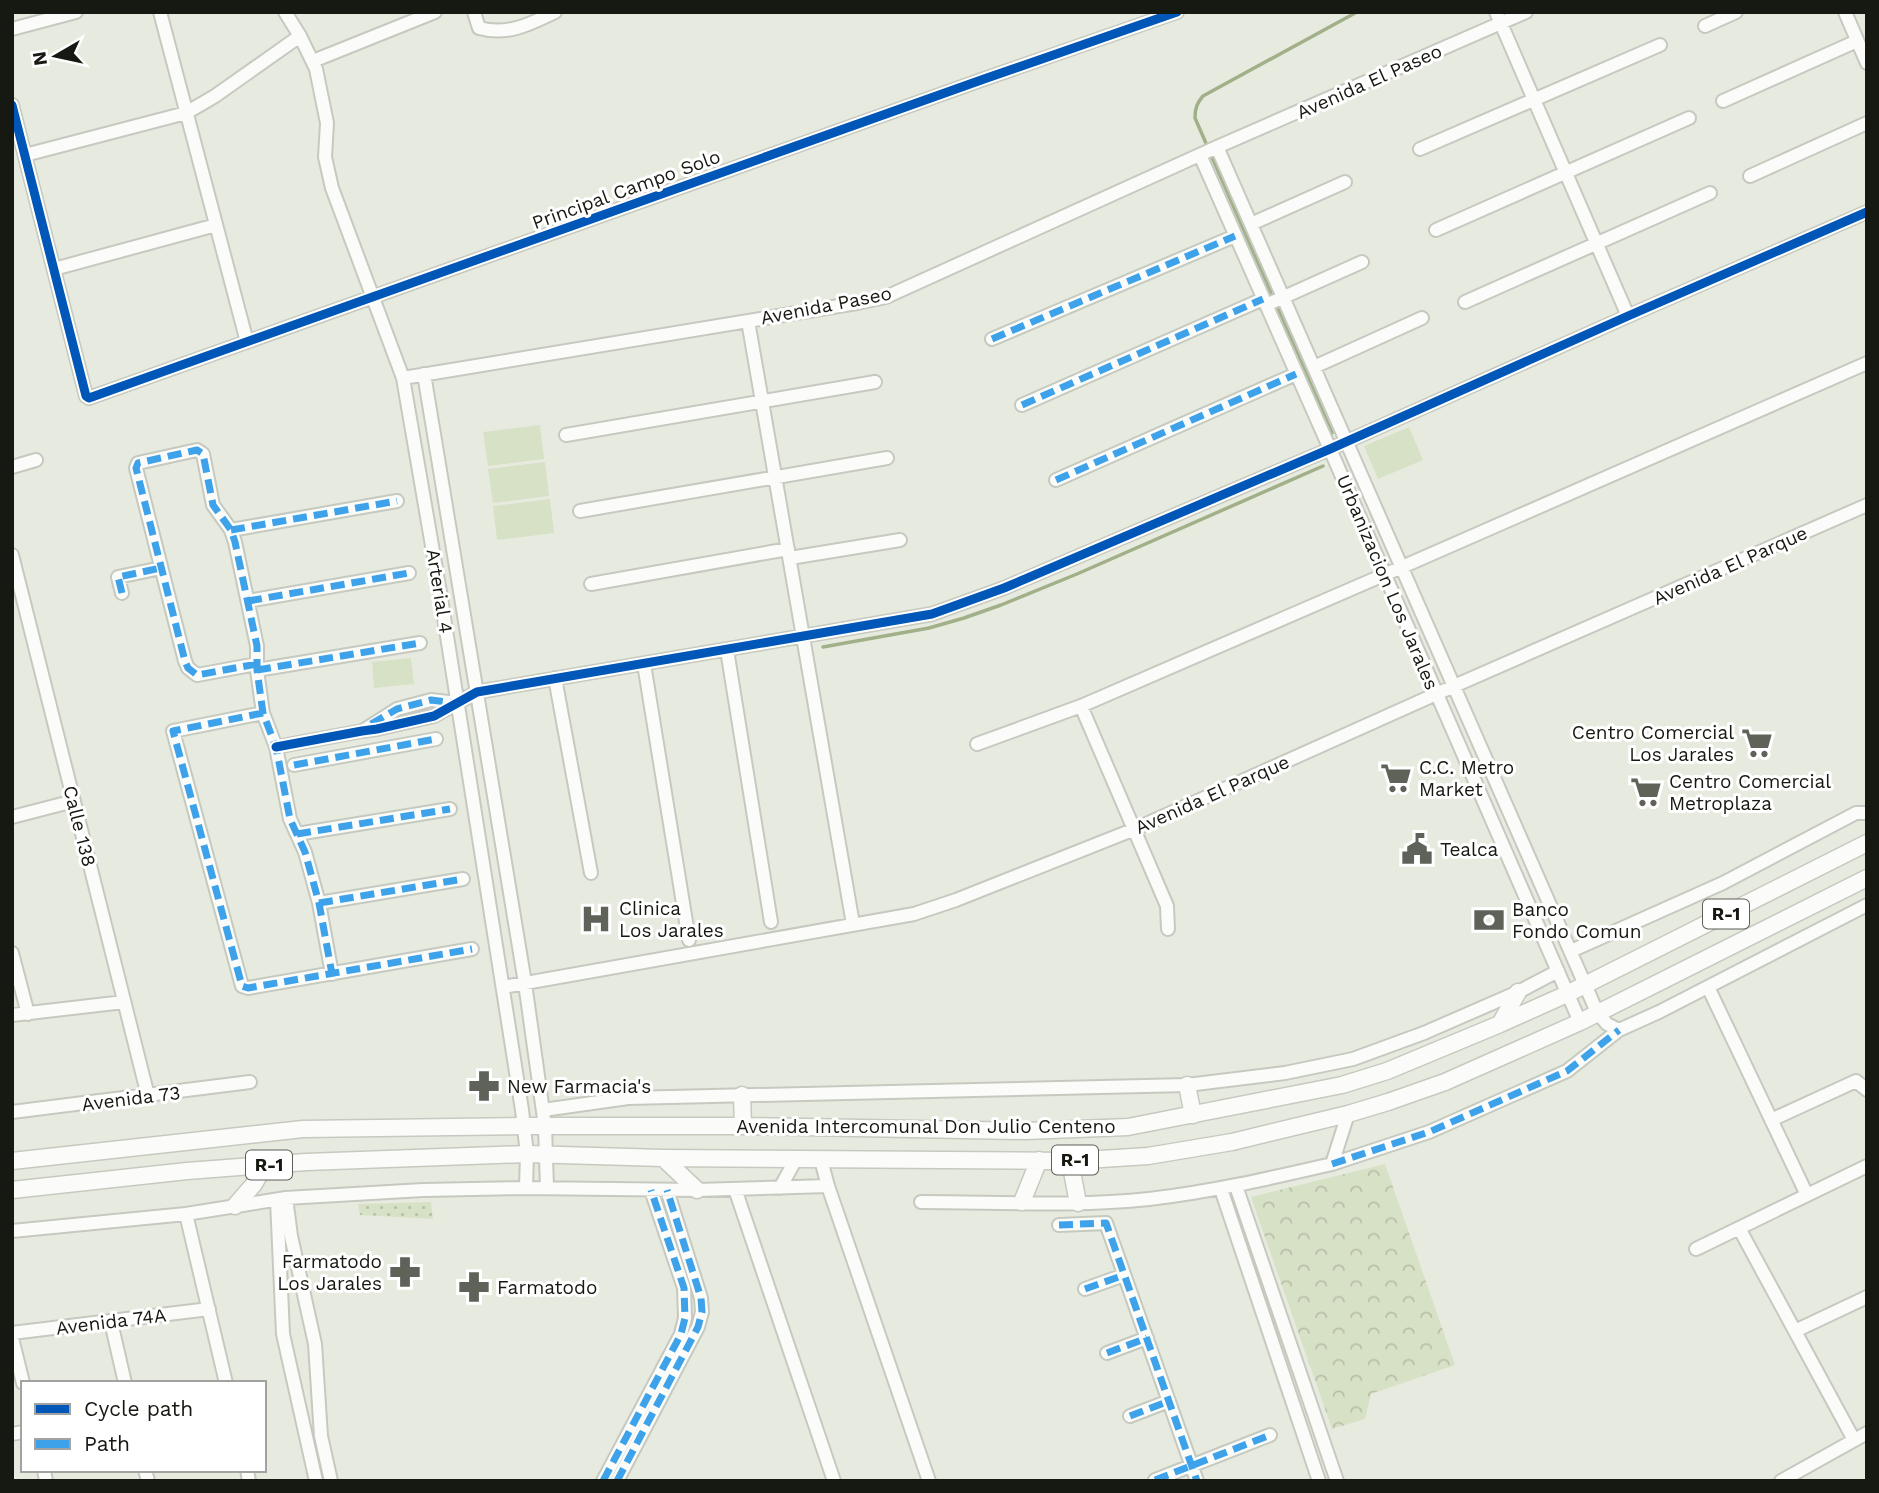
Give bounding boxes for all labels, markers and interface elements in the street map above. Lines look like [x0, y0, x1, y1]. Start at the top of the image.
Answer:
north arrow [21, 21, 91, 91]
street label: Avenida El Paseo [1293, 39, 1445, 124]
text: N [27, 50, 52, 67]
street label: Principal Campo Solo [529, 145, 723, 234]
street label: Avenida Paseo [759, 282, 894, 329]
street label: Urbanizacion Los Jarales [1332, 471, 1443, 693]
street label: Avenida El Parque [1650, 521, 1811, 610]
street label: Arterial 4 [421, 547, 458, 635]
place label: Centro Comercial Los Jarales [1572, 721, 1734, 766]
supermarket icon: Centro Comercial Los Jarales [1740, 726, 1774, 760]
street label: Avenida El Parque [1132, 750, 1293, 839]
place label: C.C. Metro Market [1419, 756, 1514, 801]
supermarket icon: C.C. Metro Market [1379, 761, 1413, 795]
place label: Centro Comercial Metroplaza [1669, 770, 1831, 815]
supermarket icon: Centro Comercial Metroplaza [1629, 775, 1663, 809]
street label: Calle 138 [58, 783, 101, 869]
public building icon: Tealca [1400, 832, 1434, 866]
place label: Tealca [1440, 838, 1499, 861]
place label: Clinica Los Jarales [619, 897, 724, 942]
place label: Banco Fondo Comun [1512, 898, 1642, 943]
road number: R-1 [1703, 900, 1749, 929]
hospital icon: Clinica Los Jarales [579, 902, 613, 936]
bank icon: Banco Fondo Comun [1472, 903, 1506, 937]
pharmacy icon: New Farmacia's [467, 1069, 501, 1103]
place label: New Farmacia's [507, 1075, 651, 1098]
street label: Avenida 73 [80, 1081, 182, 1116]
street label: Avenida Intercomunal Don Julio Centeno [736, 1115, 1116, 1138]
road number: R-1 [1052, 1146, 1098, 1175]
road number: R-1 [246, 1150, 292, 1180]
place label: Farmatodo Los Jarales [277, 1250, 382, 1295]
pharmacy icon: Farmatodo Los Jarales [388, 1255, 422, 1289]
pharmacy icon: Farmatodo [457, 1270, 491, 1304]
place label: Farmatodo [497, 1276, 597, 1299]
street label: Avenida 74A [55, 1303, 168, 1340]
legend [21, 1381, 266, 1472]
text: Cycle path [84, 1396, 193, 1421]
text: Path [84, 1431, 130, 1456]

